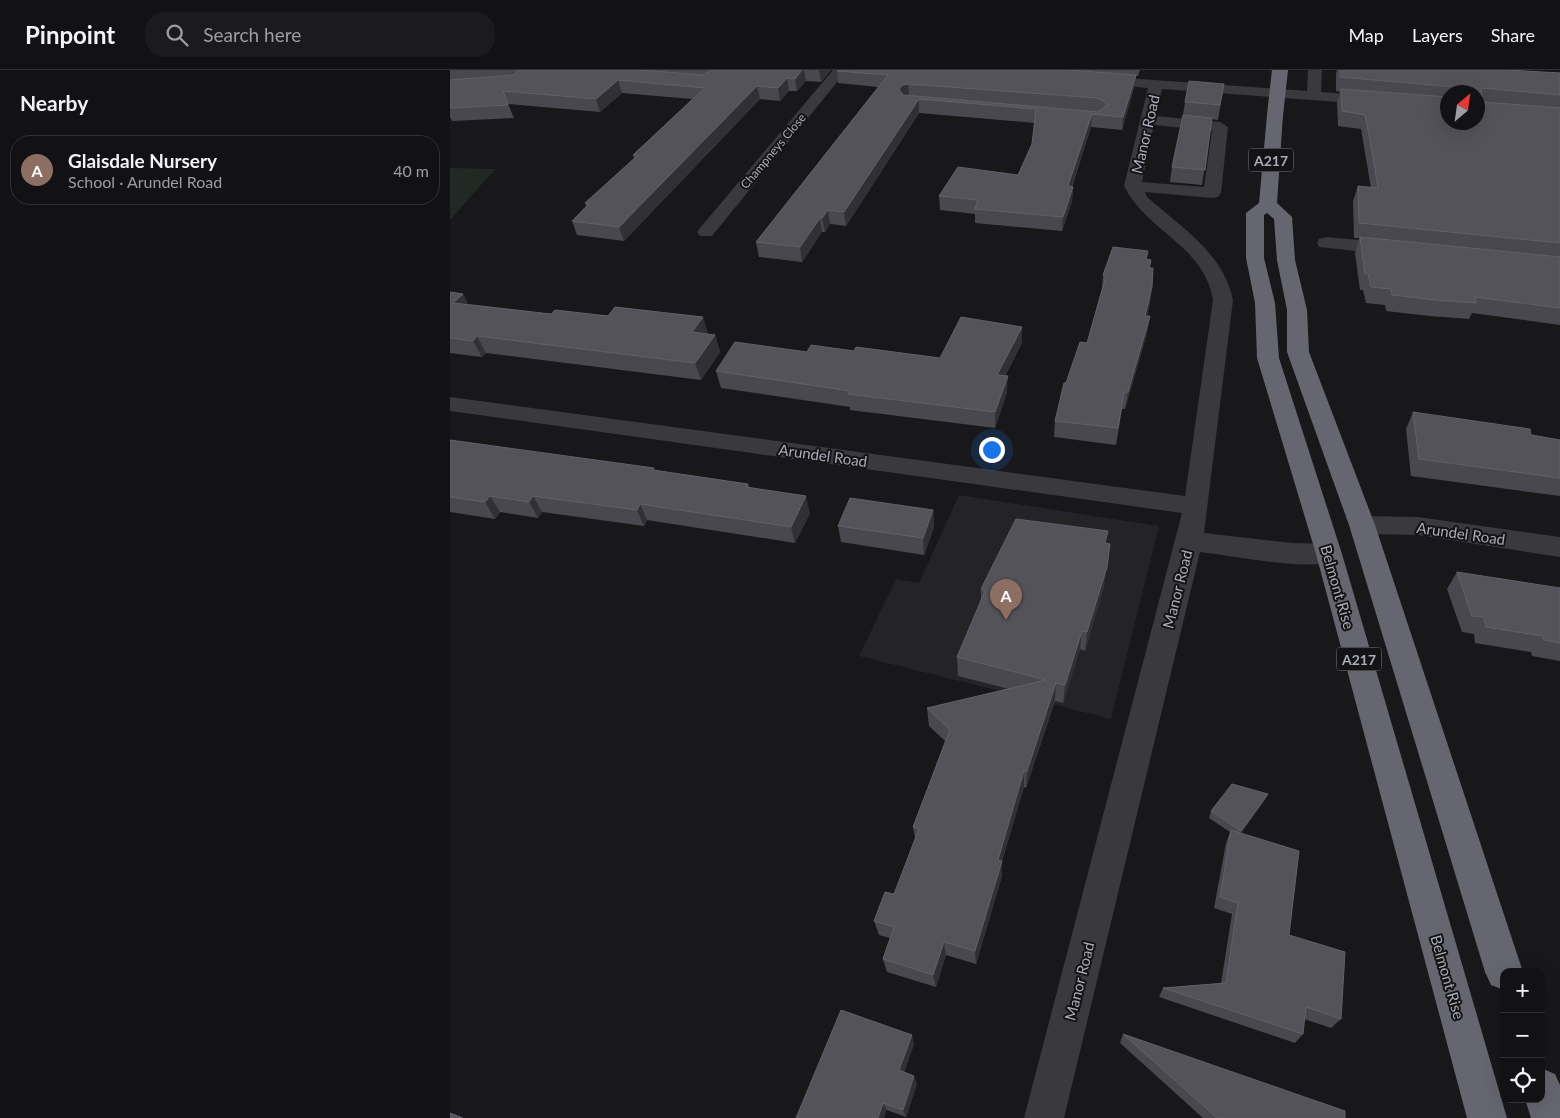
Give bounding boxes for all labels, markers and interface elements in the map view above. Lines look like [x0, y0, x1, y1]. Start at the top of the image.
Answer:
search box [145, 12, 495, 57]
text: Pinpoint [25, 20, 115, 49]
icon: search [163, 21, 191, 49]
text: Search here [203, 23, 301, 46]
text: Map [1348, 24, 1384, 46]
text: Layers [1412, 24, 1463, 46]
text: Share [1491, 24, 1535, 46]
north arrow [1440, 85, 1485, 130]
text: Nearby [20, 90, 88, 115]
street label: Manor Road [1127, 93, 1163, 175]
street label: Champneys Close [737, 110, 809, 192]
road number: A217 [1248, 148, 1294, 172]
text: Glaisdale Nursery [68, 149, 217, 172]
text: A [31, 161, 43, 180]
text: 40 m [393, 161, 429, 180]
text: School · Arundel Road [68, 172, 222, 191]
your location [979, 437, 1005, 463]
street label: Arundel Road [778, 440, 868, 470]
street label: Arundel Road [1416, 518, 1506, 548]
street label: Belmont Rise [1317, 543, 1359, 631]
street label: Manor Road [1159, 548, 1195, 630]
pin: A [990, 579, 1022, 620]
road number: A217 [1336, 648, 1382, 670]
street label: Belmont Rise [1427, 933, 1469, 1021]
street label: Manor Road [1061, 940, 1097, 1022]
map controls [1500, 968, 1545, 1103]
button: + [1500, 968, 1545, 1013]
button: − [1500, 1013, 1545, 1058]
button: locate [1500, 1058, 1545, 1103]

